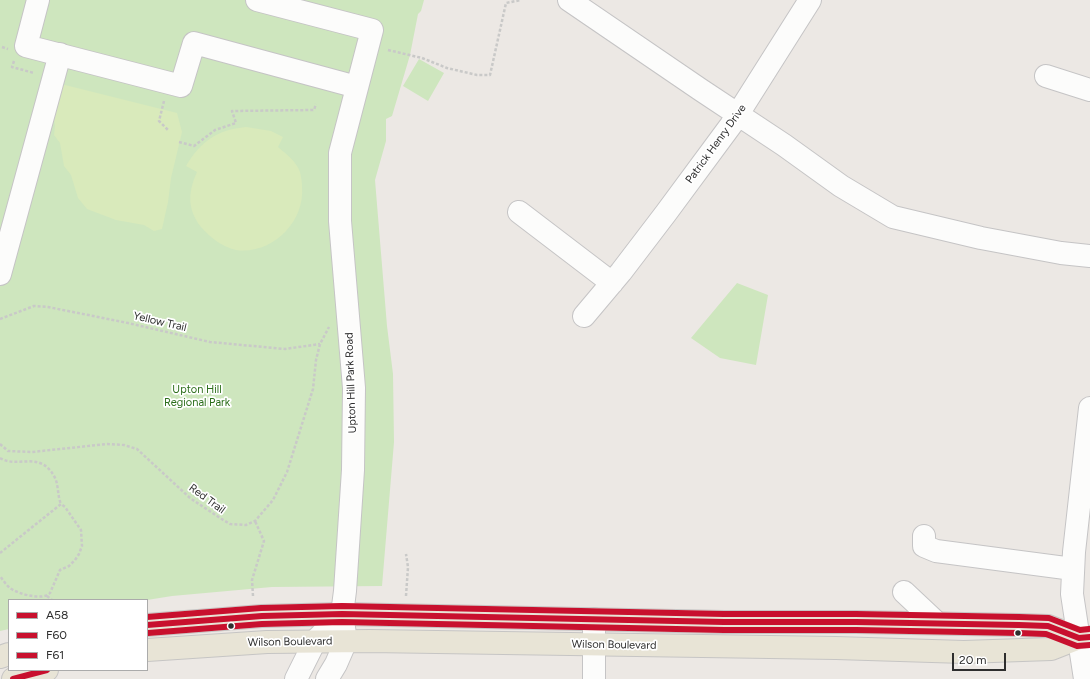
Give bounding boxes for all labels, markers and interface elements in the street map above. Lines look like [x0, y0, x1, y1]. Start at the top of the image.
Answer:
street label: Patrick Henry Drive [683, 102, 749, 186]
street label: Yellow Trail [132, 309, 188, 335]
street label: Upton Hill Park Road [343, 332, 359, 434]
park label: Upton Hill Regional Park [164, 383, 230, 409]
street label: Red Trail [186, 481, 228, 517]
legend [8, 599, 148, 671]
text: A58 [46, 608, 68, 622]
unlabelled marker [226, 621, 236, 631]
text: F60 [46, 628, 67, 642]
unlabelled marker [1013, 628, 1023, 638]
street label: Wilson Boulevard [248, 635, 332, 649]
street label: Wilson Boulevard [572, 638, 656, 652]
scale bar [954, 645, 1008, 671]
text: F61 [46, 648, 64, 662]
text: 20 m [959, 653, 987, 667]

